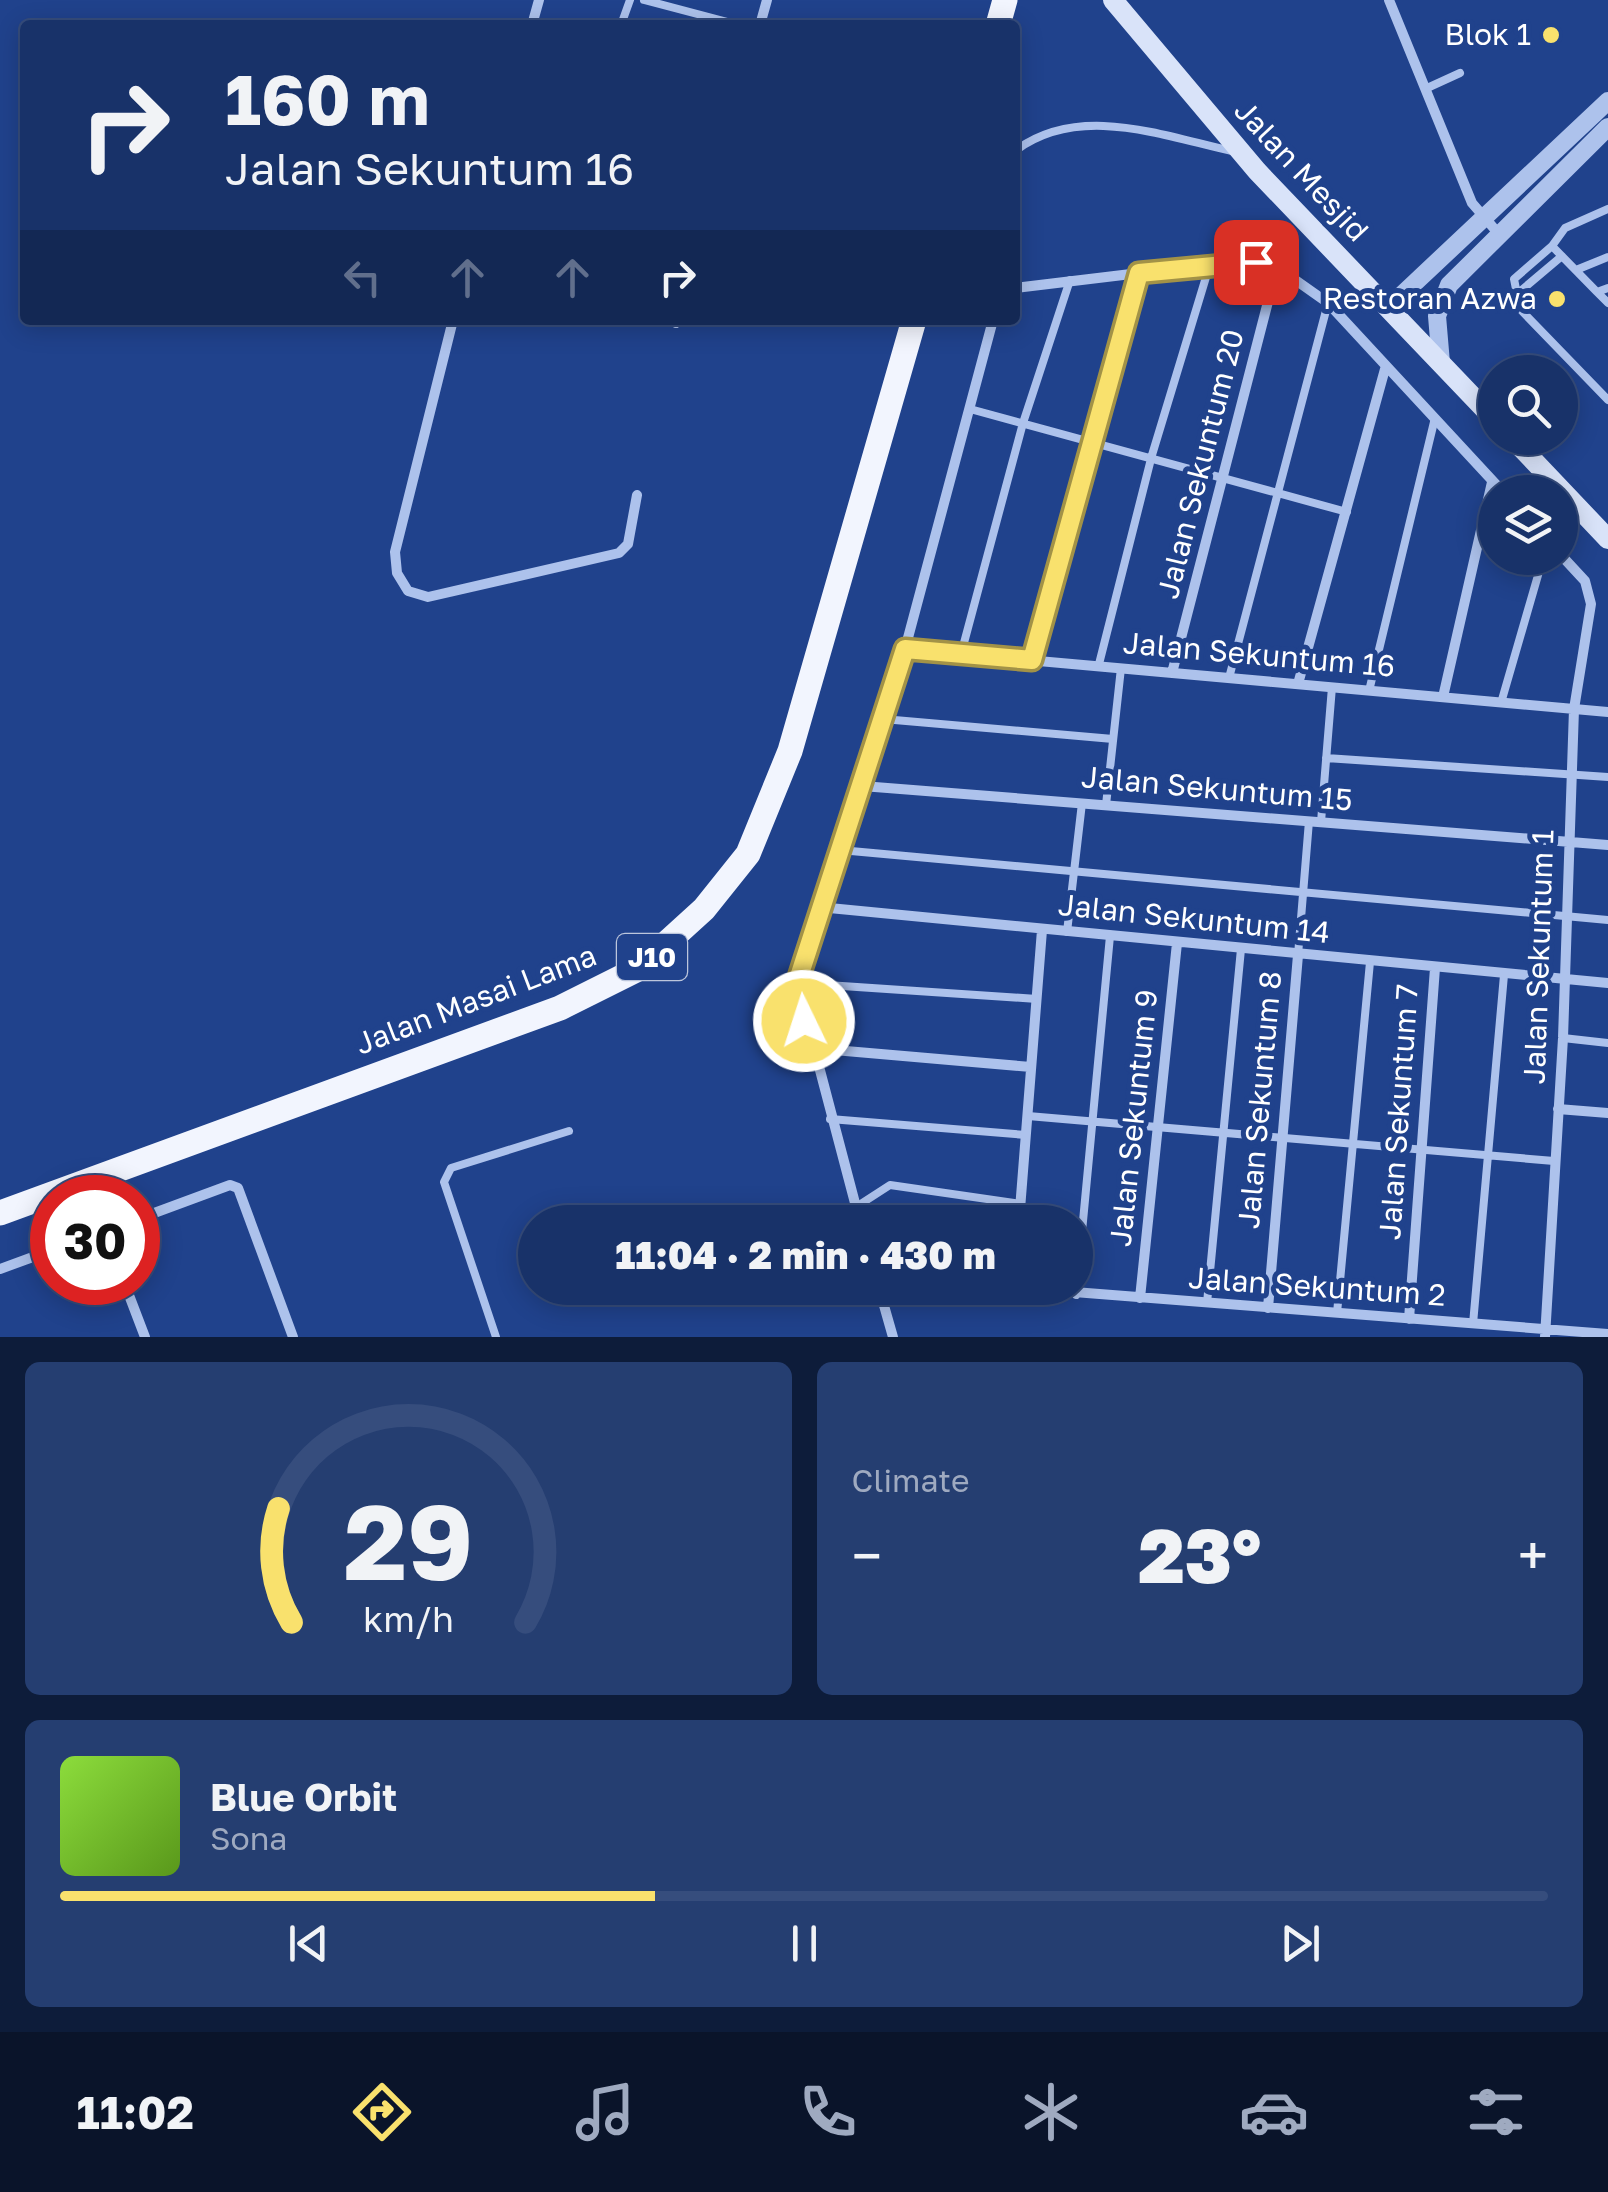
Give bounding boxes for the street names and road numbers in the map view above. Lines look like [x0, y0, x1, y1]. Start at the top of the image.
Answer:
street label: Jalan Mesjid [1227, 92, 1376, 248]
street label: Jalan Sekuntum 20 [1149, 325, 1251, 602]
street label: Jalan Sekuntum 16 [1122, 624, 1397, 684]
street label: Jalan Sekuntum 15 [1080, 758, 1354, 818]
street label: Jalan Sekuntum 1 [1516, 829, 1560, 1085]
street label: Jalan Sekuntum 14 [1056, 886, 1332, 950]
road number: J10 [617, 934, 687, 980]
street label: Jalan Masai Lama [350, 937, 601, 1062]
street label: Jalan Sekuntum 8 [1230, 970, 1288, 1230]
street label: Jalan Sekuntum 7 [1371, 983, 1425, 1241]
street label: Jalan Sekuntum 9 [1102, 988, 1164, 1248]
street label: Jalan Sekuntum 2 [1187, 1259, 1447, 1313]

